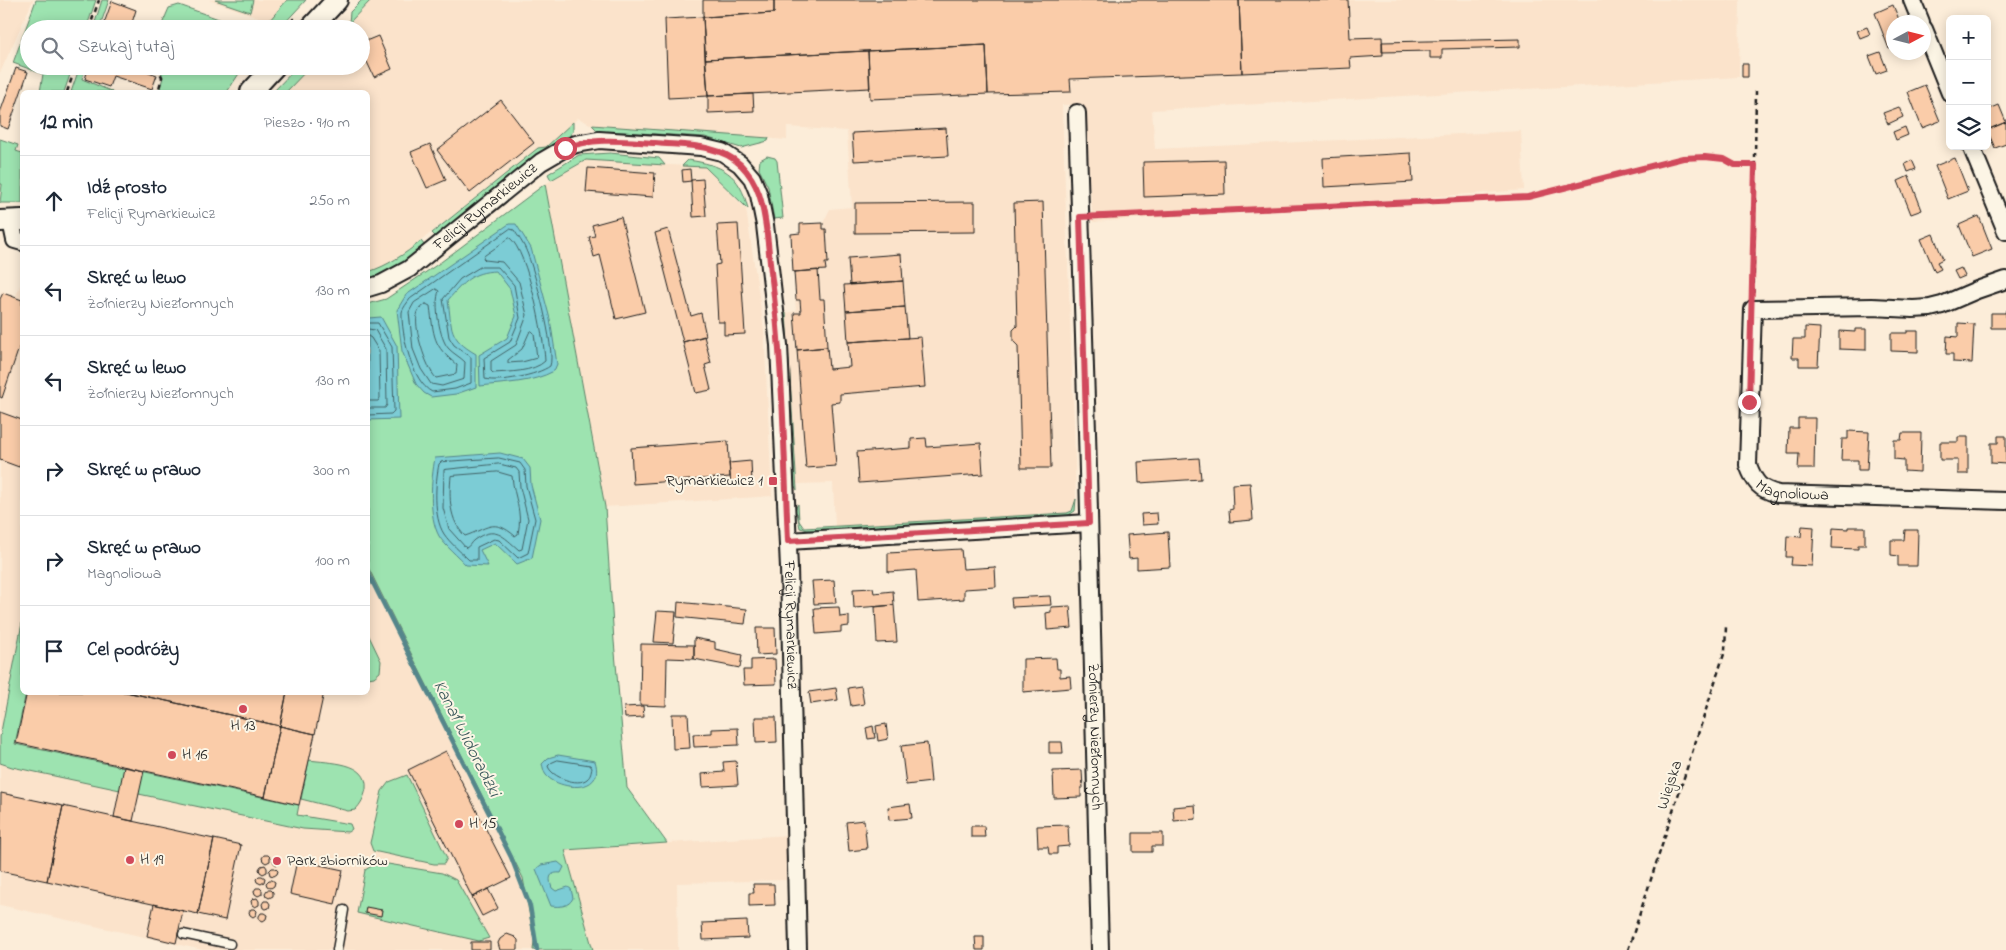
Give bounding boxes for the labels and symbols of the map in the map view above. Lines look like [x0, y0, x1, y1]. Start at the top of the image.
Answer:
north arrow [1886, 15, 1931, 60]
route start [554, 137, 577, 160]
street label: Felicji Rymarkiewicz [427, 157, 543, 257]
route end [1738, 391, 1761, 414]
place label: Rymarkiewicz 1 [666, 469, 763, 493]
street label: Magnoliowa [1750, 474, 1829, 508]
marker: Rymarkiewicz 1 [767, 475, 779, 487]
street label: Felicji Rymarkiewicz [777, 559, 804, 690]
street label: Żołnierzy Niezłomnych [1081, 663, 1108, 811]
water label: Kanał Widoradzki [426, 676, 507, 803]
marker: H 13 [237, 703, 249, 715]
place label: H 13 [231, 714, 256, 738]
place label: H 16 [182, 743, 207, 767]
marker: H 16 [166, 749, 178, 761]
street label: Wiejska [1651, 757, 1689, 813]
place label: H 15 [469, 812, 497, 836]
marker: H 15 [453, 818, 465, 830]
place label: H 19 [140, 848, 163, 872]
place label: Park zbiorników [287, 849, 388, 873]
marker: H 19 [124, 854, 136, 866]
marker: Park zbiorników [271, 855, 283, 867]

